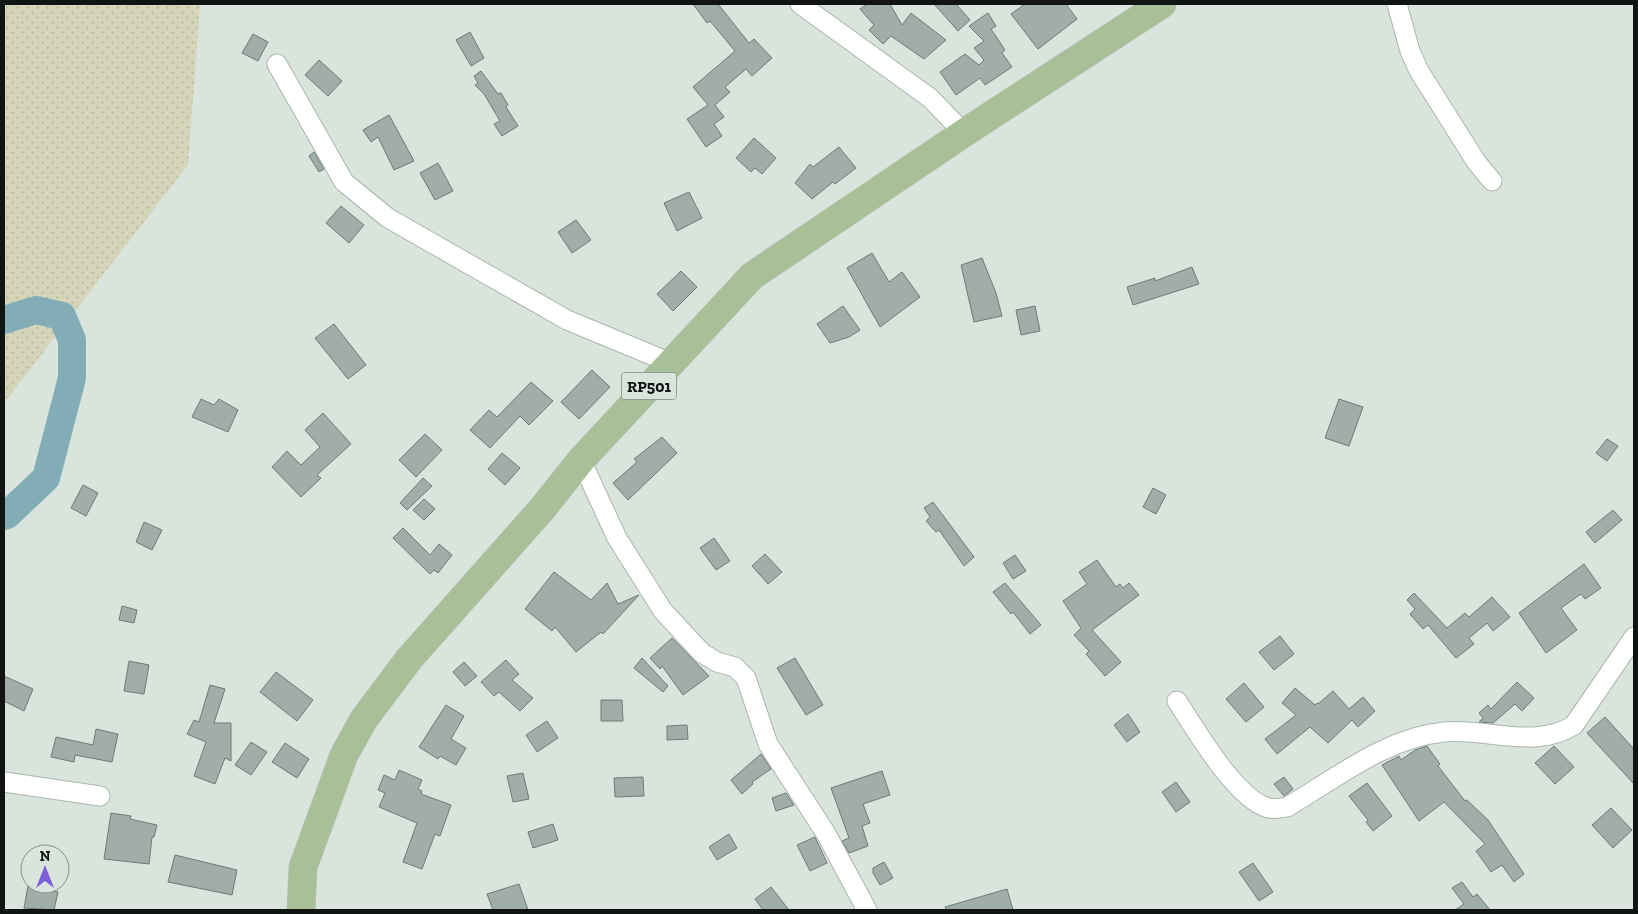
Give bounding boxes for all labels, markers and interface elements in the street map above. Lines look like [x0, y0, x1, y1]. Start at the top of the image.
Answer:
road number: RP501 [622, 372, 676, 400]
north arrow [20, 844, 70, 894]
text: N [40, 848, 51, 865]

